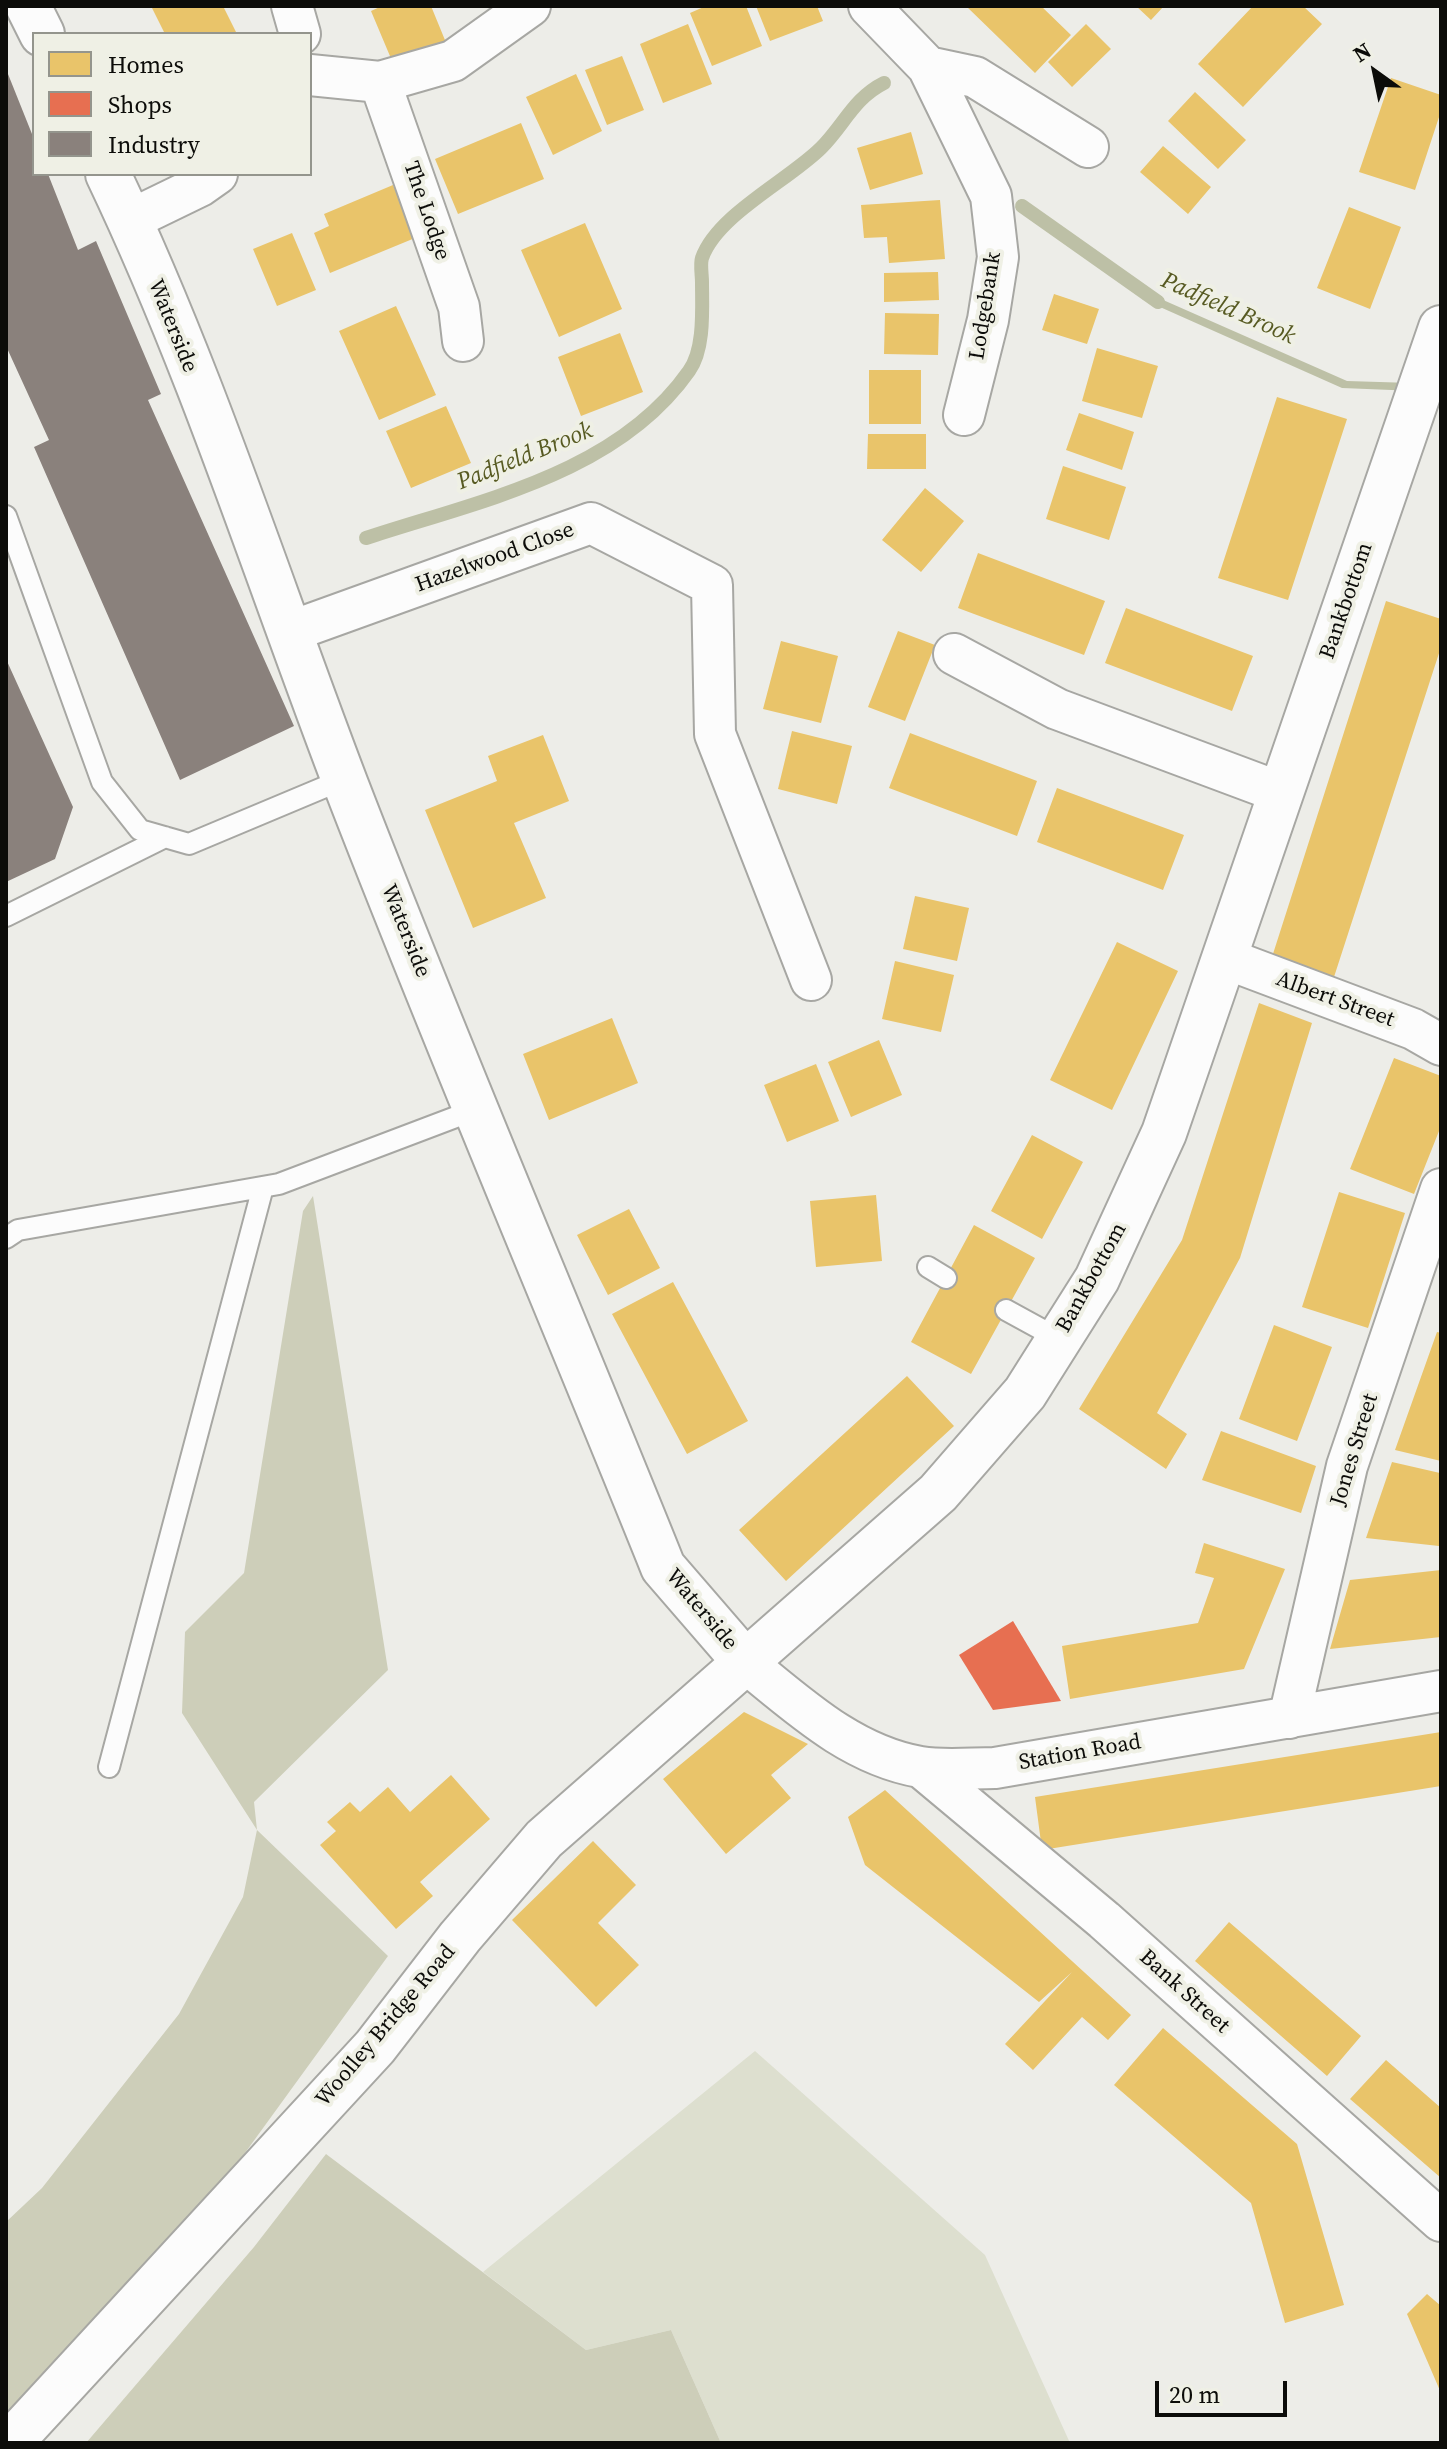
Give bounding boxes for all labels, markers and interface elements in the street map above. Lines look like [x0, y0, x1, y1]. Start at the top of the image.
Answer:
legend [32, 32, 312, 176]
north arrow [1335, 32, 1415, 112]
text: N [1347, 35, 1377, 69]
text: Homes [108, 48, 184, 81]
text: Shops [108, 88, 172, 121]
text: Industry [108, 128, 200, 161]
street label: The Lodge [397, 158, 455, 264]
street label: Lodgebank [964, 250, 1008, 362]
water label: Padfield Brook [1156, 267, 1300, 351]
street label: Waterside [141, 276, 203, 376]
water label: Padfield Brook [453, 417, 597, 497]
street label: Hazelwood Close [412, 517, 578, 599]
street label: Bankbottom [1315, 539, 1379, 663]
street label: Waterside [374, 881, 436, 981]
street label: Albert Street [1272, 966, 1398, 1034]
street label: Bankbottom [1051, 1219, 1133, 1337]
street label: Jones Street [1325, 1391, 1385, 1509]
street label: Waterside [659, 1564, 743, 1656]
street label: Station Road [1017, 1729, 1143, 1777]
street label: Woolley Bridge Road [311, 1940, 461, 2112]
street label: Bank Street [1133, 1945, 1235, 2039]
scale bar [1159, 2365, 1291, 2415]
text: 20 m [1169, 2378, 1220, 2411]

